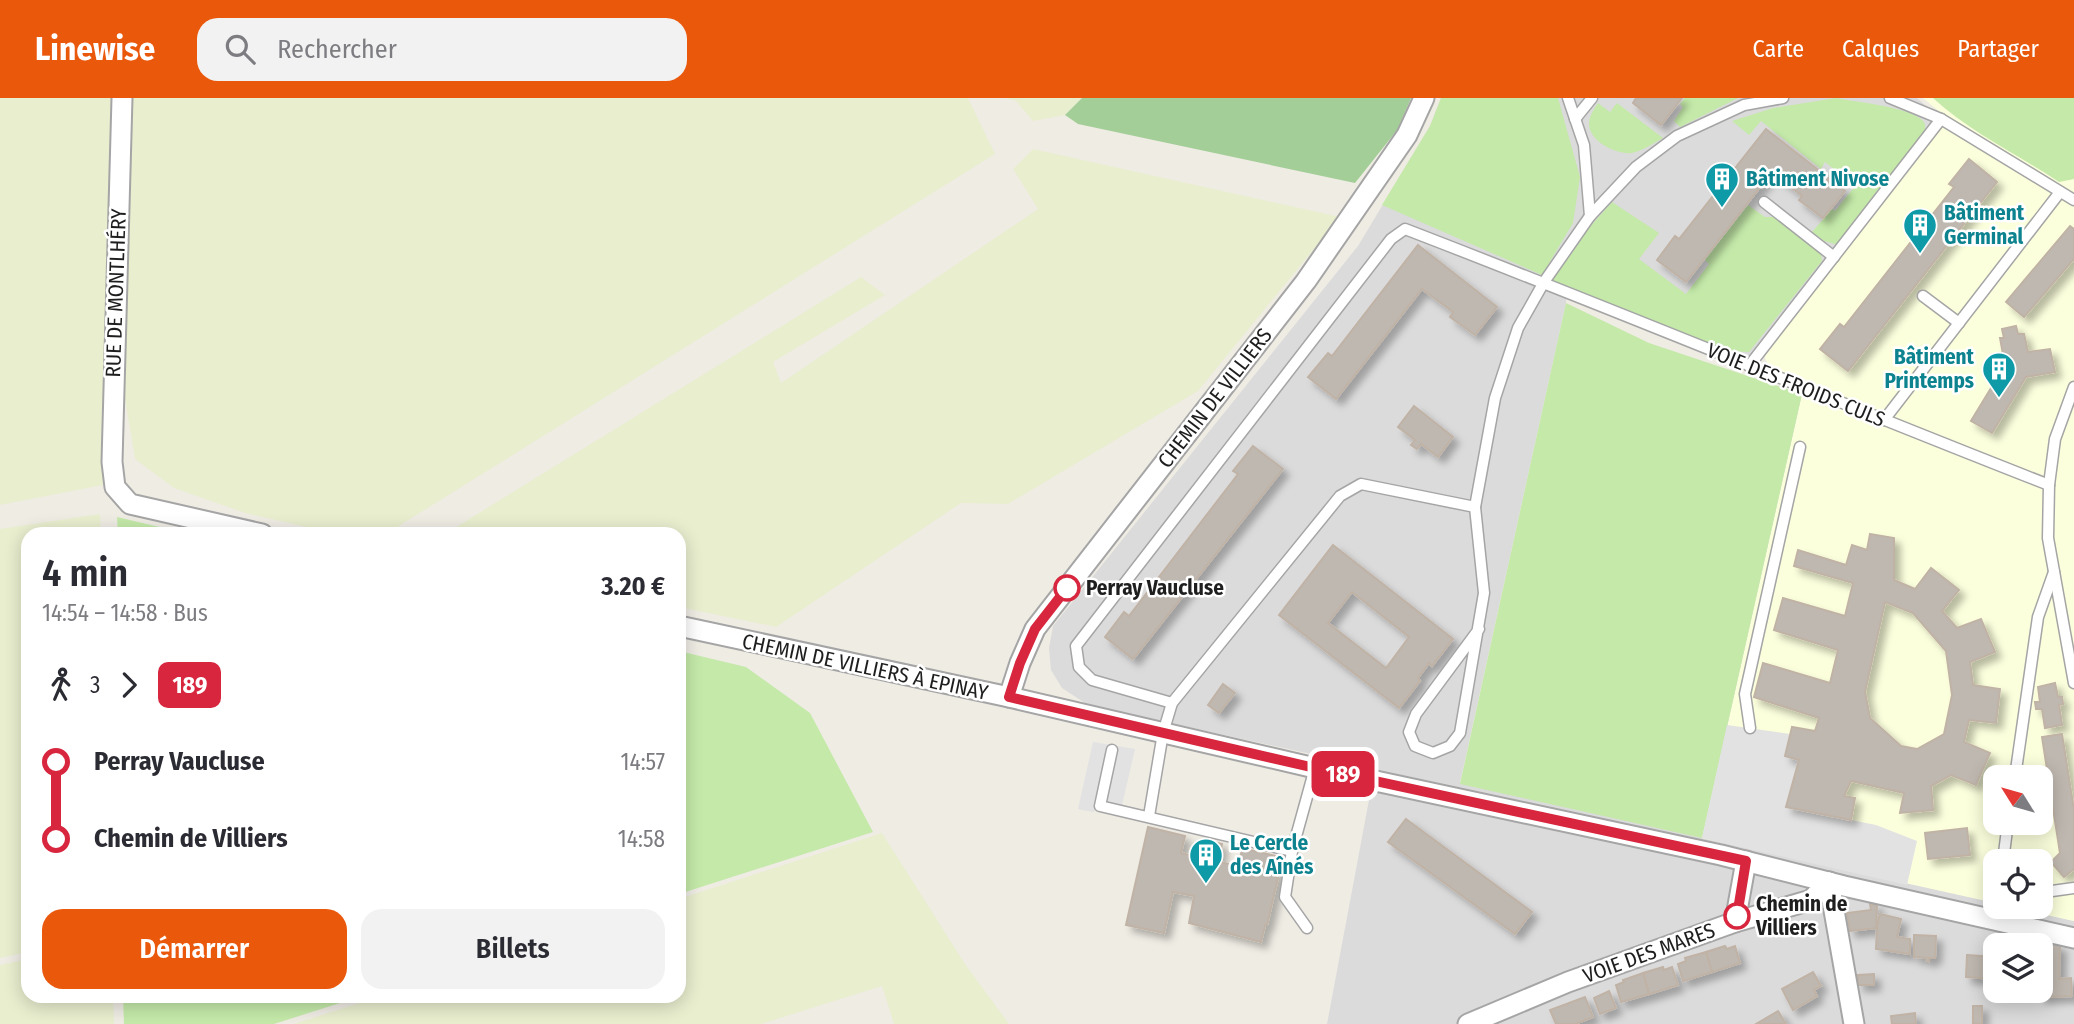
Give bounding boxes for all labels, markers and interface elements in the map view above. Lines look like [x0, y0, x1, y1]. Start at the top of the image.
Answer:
search box [197, 18, 687, 81]
text: Linewise [35, 29, 155, 69]
icon: search [221, 30, 259, 68]
text: Rechercher [277, 34, 397, 65]
text: Carte [1753, 35, 1804, 63]
text: Calques [1842, 35, 1919, 63]
text: Partager [1957, 35, 2039, 63]
building icon: Bâtiment Nivose [1703, 160, 1741, 209]
place label: Bâtiment Nivose [1746, 166, 1890, 192]
place label: Bâtiment Germinal [1944, 200, 2025, 250]
building icon: Bâtiment Germinal [1901, 206, 1939, 255]
street label: RUE DE MONTLHÉRY [100, 208, 132, 378]
street label: CHEMIN DE VILLIERS [1152, 323, 1278, 473]
street label: VOIE DES FROIDS CULS [1703, 337, 1889, 433]
place label: Bâtiment Printemps [1885, 344, 1975, 394]
building icon: Bâtiment Printemps [1980, 350, 2018, 399]
text: 4 min [42, 550, 128, 596]
text: 3.20 € [601, 571, 665, 602]
marker: Perray Vaucluse [1054, 575, 1080, 601]
place label: Perray Vaucluse [1086, 575, 1224, 601]
text: 14:54 – 14:58 · Bus [42, 599, 208, 627]
street label: CHEMIN DE VILLIERS À EPINAY [740, 628, 991, 706]
icon: walk [42, 666, 80, 704]
icon: forward [110, 666, 148, 704]
text: 3 [90, 671, 100, 699]
text: 189 [172, 671, 207, 699]
text: Perray Vaucluse [94, 746, 265, 777]
text: 14:57 [621, 748, 665, 776]
line badge: 189 [1303, 751, 1383, 797]
text: 189 [1326, 760, 1360, 788]
north arrow [1983, 765, 2053, 835]
map controls [1983, 765, 2053, 1003]
text: Chemin de Villiers [94, 823, 288, 854]
text: 14:58 [618, 825, 665, 853]
place label: Le Cercle des Aînés [1230, 830, 1313, 880]
building icon: Le Cercle des Aînés [1187, 836, 1225, 885]
button: locate [1983, 849, 2053, 919]
place label: Chemin de Villiers [1755, 891, 1848, 941]
marker: Chemin de Villiers [1724, 903, 1750, 929]
button: Démarrer [42, 909, 347, 989]
button: Billets [361, 909, 665, 989]
street label: VOIE DES MARES [1579, 917, 1719, 989]
button: layers [1983, 933, 2053, 1003]

